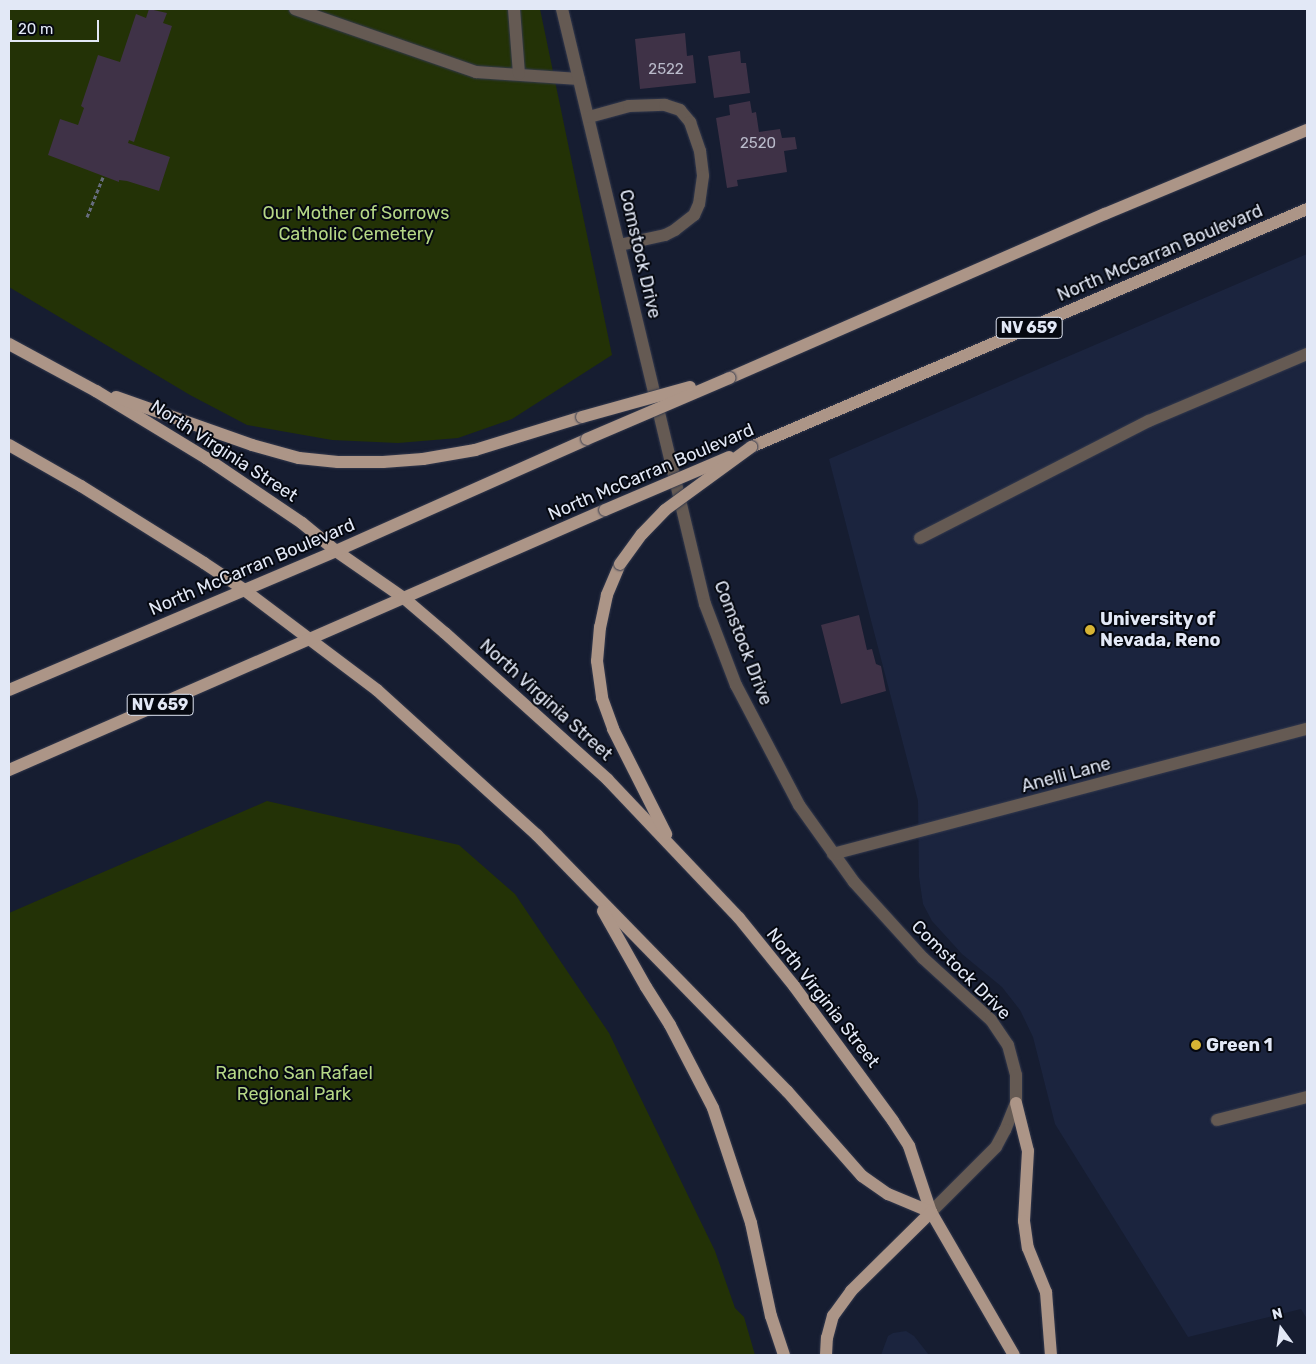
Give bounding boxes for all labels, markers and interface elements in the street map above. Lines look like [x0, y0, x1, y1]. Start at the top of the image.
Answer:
scale bar [12, 10, 101, 42]
text: 20 m [18, 20, 53, 38]
house number: 2522 [648, 61, 684, 79]
house number: 2520 [740, 135, 776, 153]
street label: Comstock Drive [615, 187, 665, 321]
street label: North McCarran Boulevard [1054, 200, 1266, 306]
park label: Our Mother of Sorrows Catholic Cemetery [262, 203, 450, 245]
road number: NV 659 [995, 314, 1063, 342]
street label: North Virginia Street [146, 395, 302, 507]
street label: North McCarran Boulevard [545, 419, 757, 525]
street label: North McCarran Boulevard [146, 514, 358, 620]
street label: Comstock Drive [709, 578, 777, 708]
place label: University of Nevada, Reno [1100, 609, 1221, 652]
marker: University of Nevada, Reno [1084, 624, 1096, 636]
street label: North Virginia Street [475, 635, 617, 765]
road number: NV 659 [126, 692, 194, 718]
street label: Anelli Lane [1019, 753, 1113, 797]
street label: Comstock Drive [907, 916, 1015, 1024]
street label: North Virginia Street [762, 924, 884, 1072]
place label: Green 1 [1206, 1034, 1273, 1056]
marker: Green 1 [1190, 1039, 1202, 1051]
park label: Rancho San Rafael Regional Park [215, 1063, 373, 1106]
north arrow [1256, 1304, 1306, 1354]
text: N [1270, 1304, 1284, 1323]

